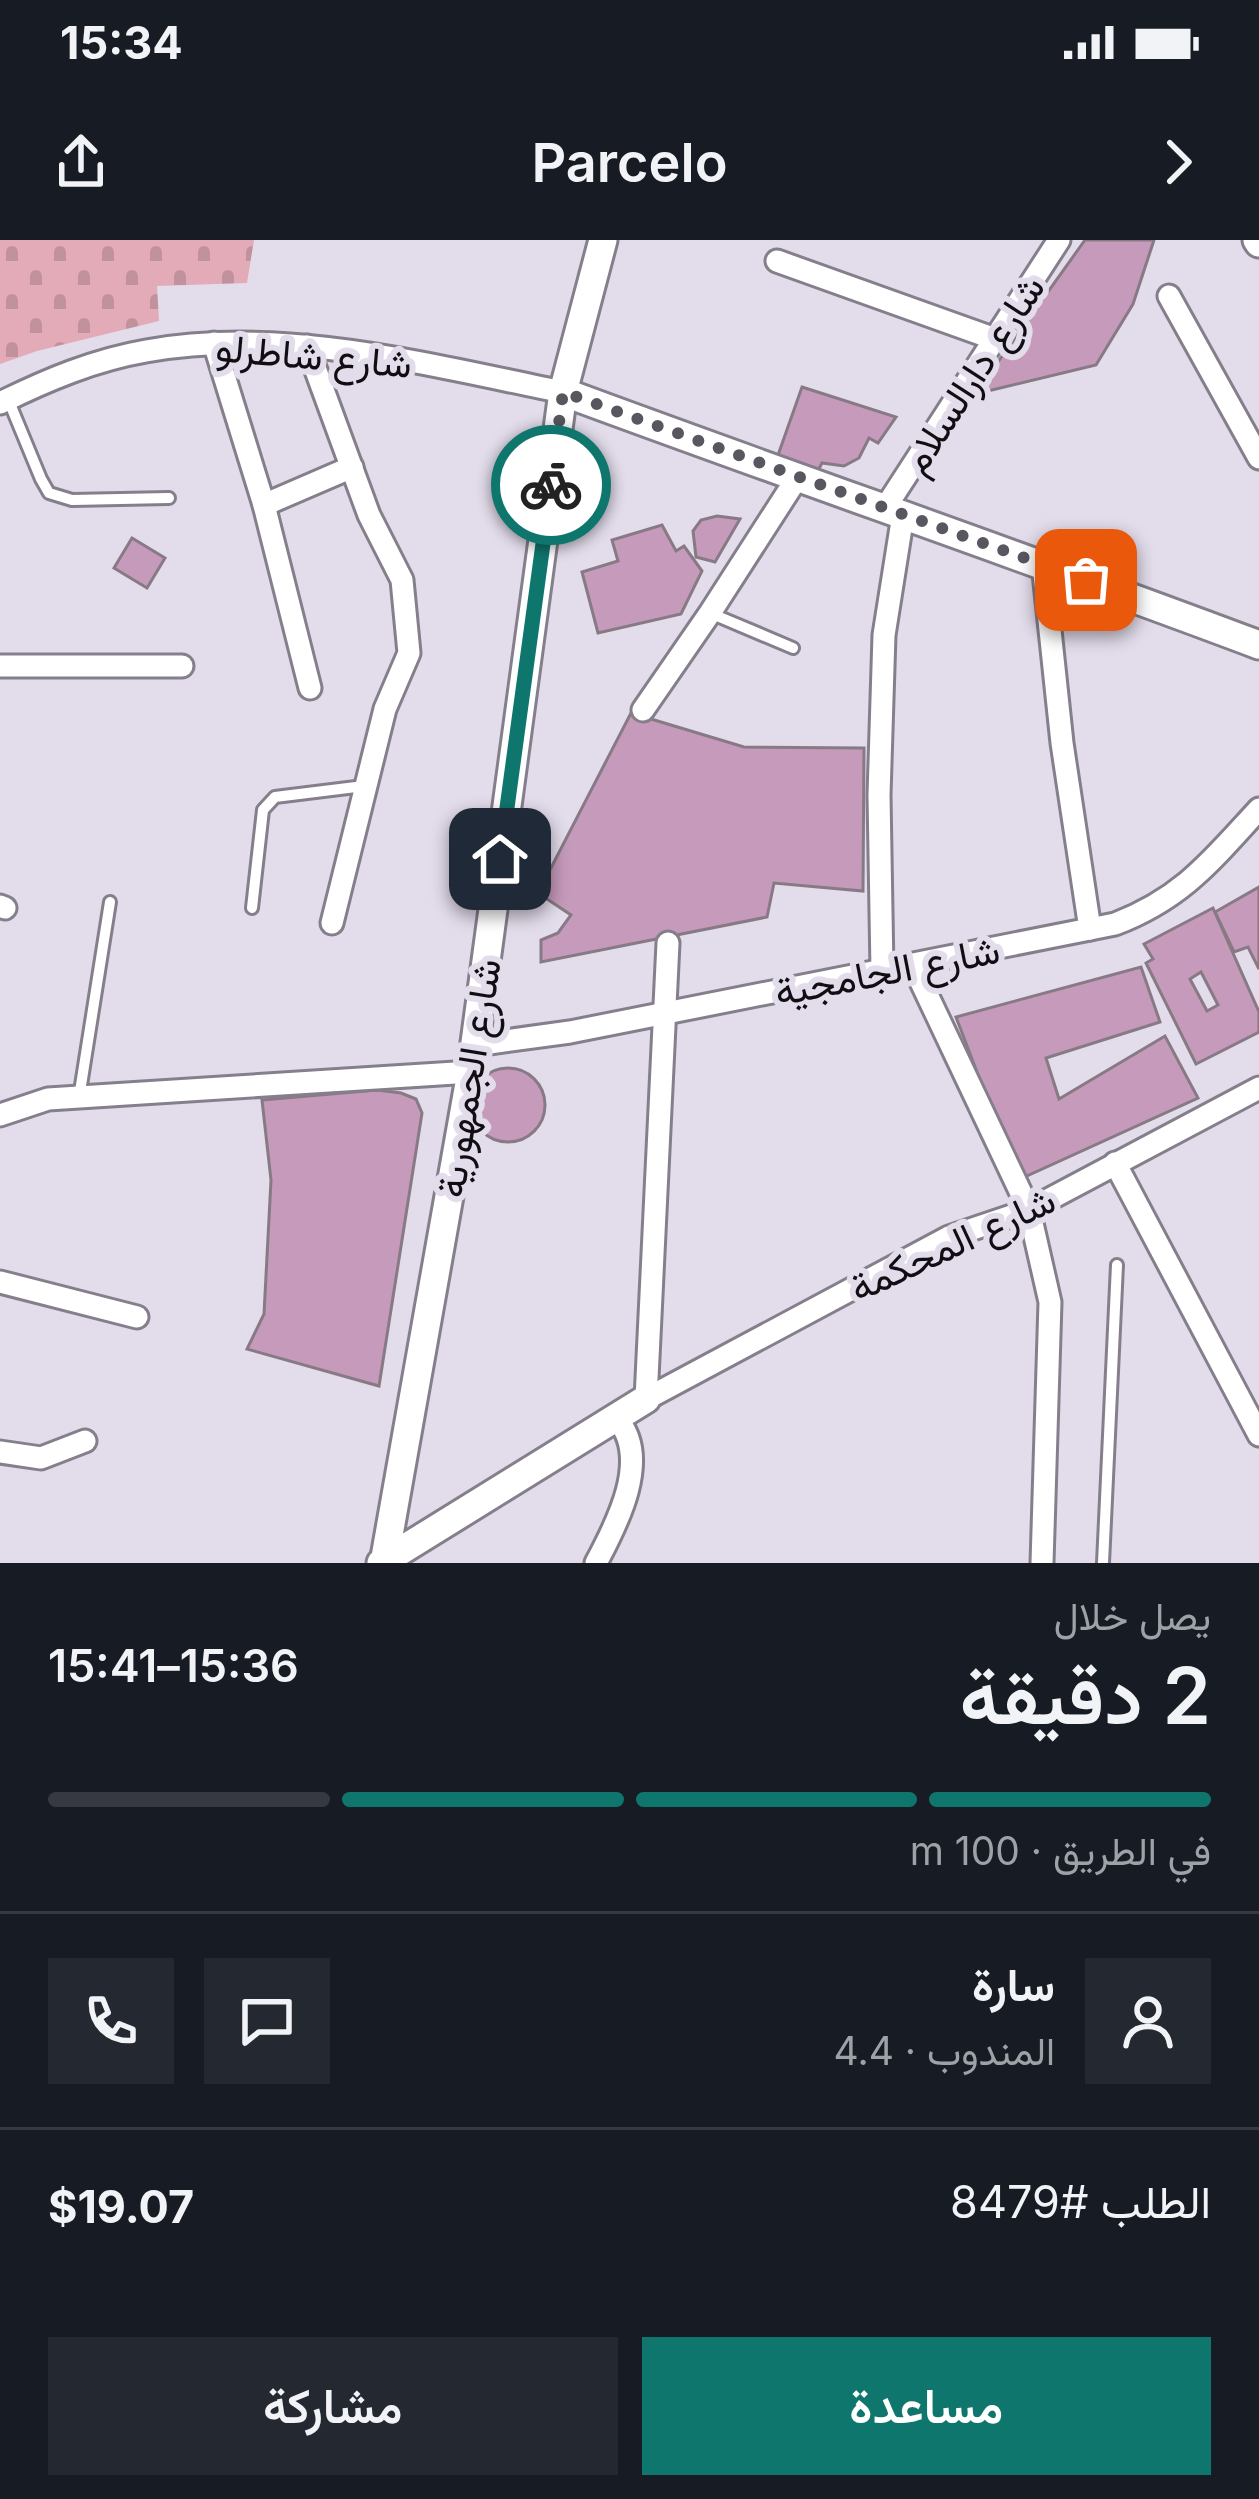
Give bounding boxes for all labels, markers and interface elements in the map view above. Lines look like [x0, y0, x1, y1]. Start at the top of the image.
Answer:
text: 15:34 [60, 15, 183, 70]
icon: share [48, 129, 114, 195]
icon: forward [1145, 129, 1211, 195]
text: Parcelo [532, 130, 728, 195]
street label: شارع دارالسلام [890, 266, 1057, 484]
street label: شارع شاطرلو [214, 323, 414, 391]
courier [491, 425, 611, 545]
icon: bike [518, 452, 584, 518]
pin [1035, 529, 1137, 631]
icon: bag [1053, 547, 1119, 613]
pin [449, 808, 551, 910]
icon: home [467, 826, 533, 892]
street label: شارع الجامجية [770, 925, 1004, 1019]
street label: شارع الجمهورية [426, 955, 514, 1201]
street label: شارع المحكمة [842, 1175, 1064, 1315]
text: يصل خلال [1054, 1592, 1211, 1639]
text: 15:36–15:41 [48, 1638, 299, 1693]
text: 2 دقيقة [960, 1648, 1211, 1743]
text: في الطريق · 100 m [910, 1827, 1211, 1874]
text: سارة [972, 1957, 1055, 2012]
button: phone [48, 1958, 174, 2084]
button: chat [204, 1958, 330, 2084]
button: person [1085, 1958, 1211, 2084]
text: المندوب · 4.4 [834, 2027, 1055, 2074]
text: الطلب #8479 [950, 2174, 1211, 2229]
text: $19.07 [48, 2179, 194, 2234]
button: مشاركة [48, 2337, 618, 2475]
button: مساعدة [642, 2337, 1211, 2475]

